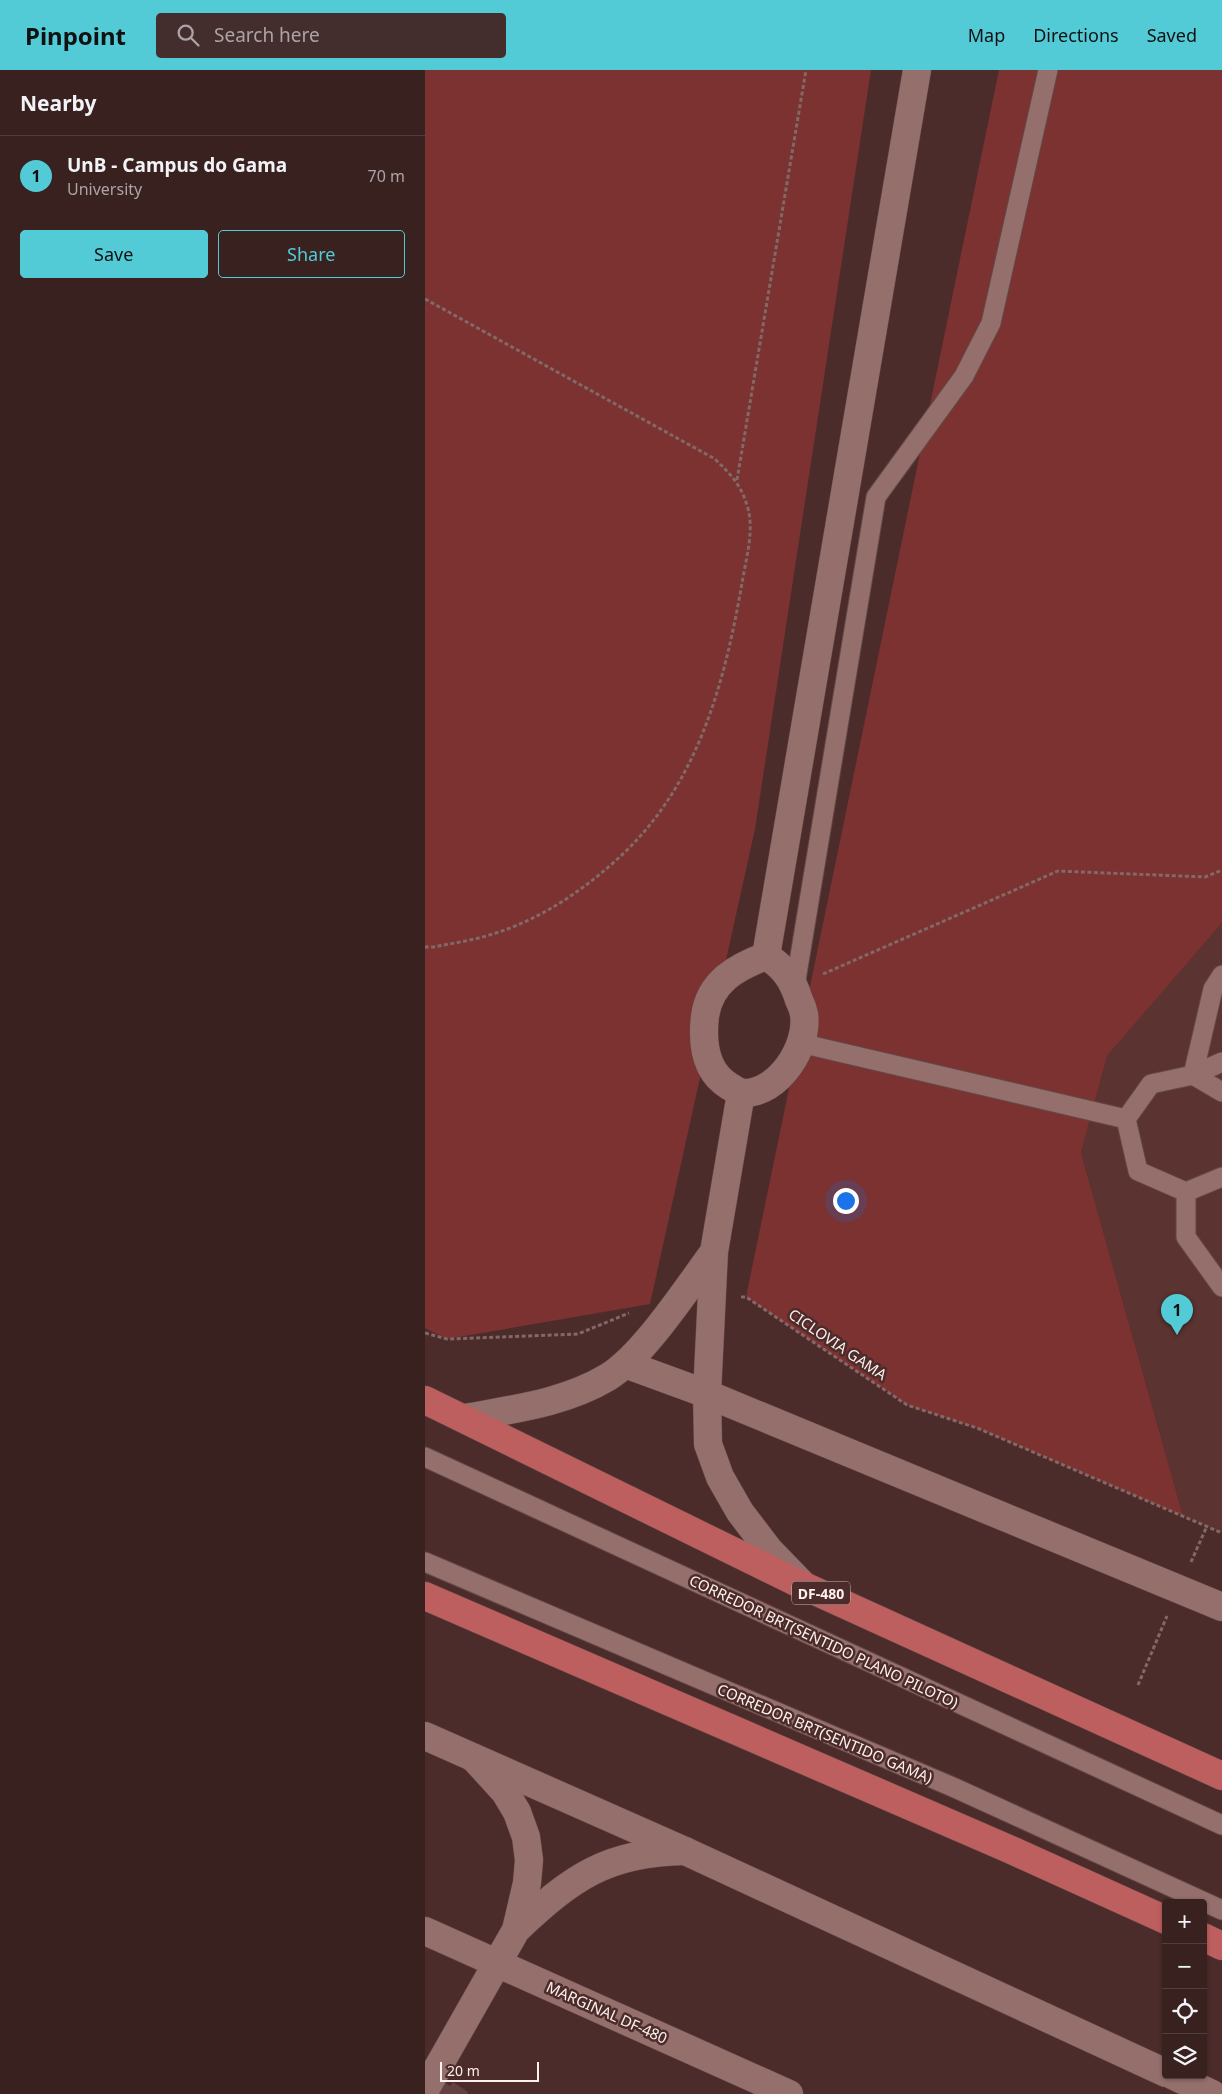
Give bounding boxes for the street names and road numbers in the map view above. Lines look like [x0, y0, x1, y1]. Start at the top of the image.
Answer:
street label: CICLOVIA GAMA [785, 1304, 891, 1385]
street label: CORREDOR BRT(SENTIDO PLANO PILOTO) [686, 1570, 962, 1712]
road number: DF-480 [792, 1582, 850, 1605]
street label: CORREDOR BRT(SENTIDO GAMA) [714, 1678, 936, 1788]
street label: MARGINAL DF-480 [543, 1976, 671, 2048]

